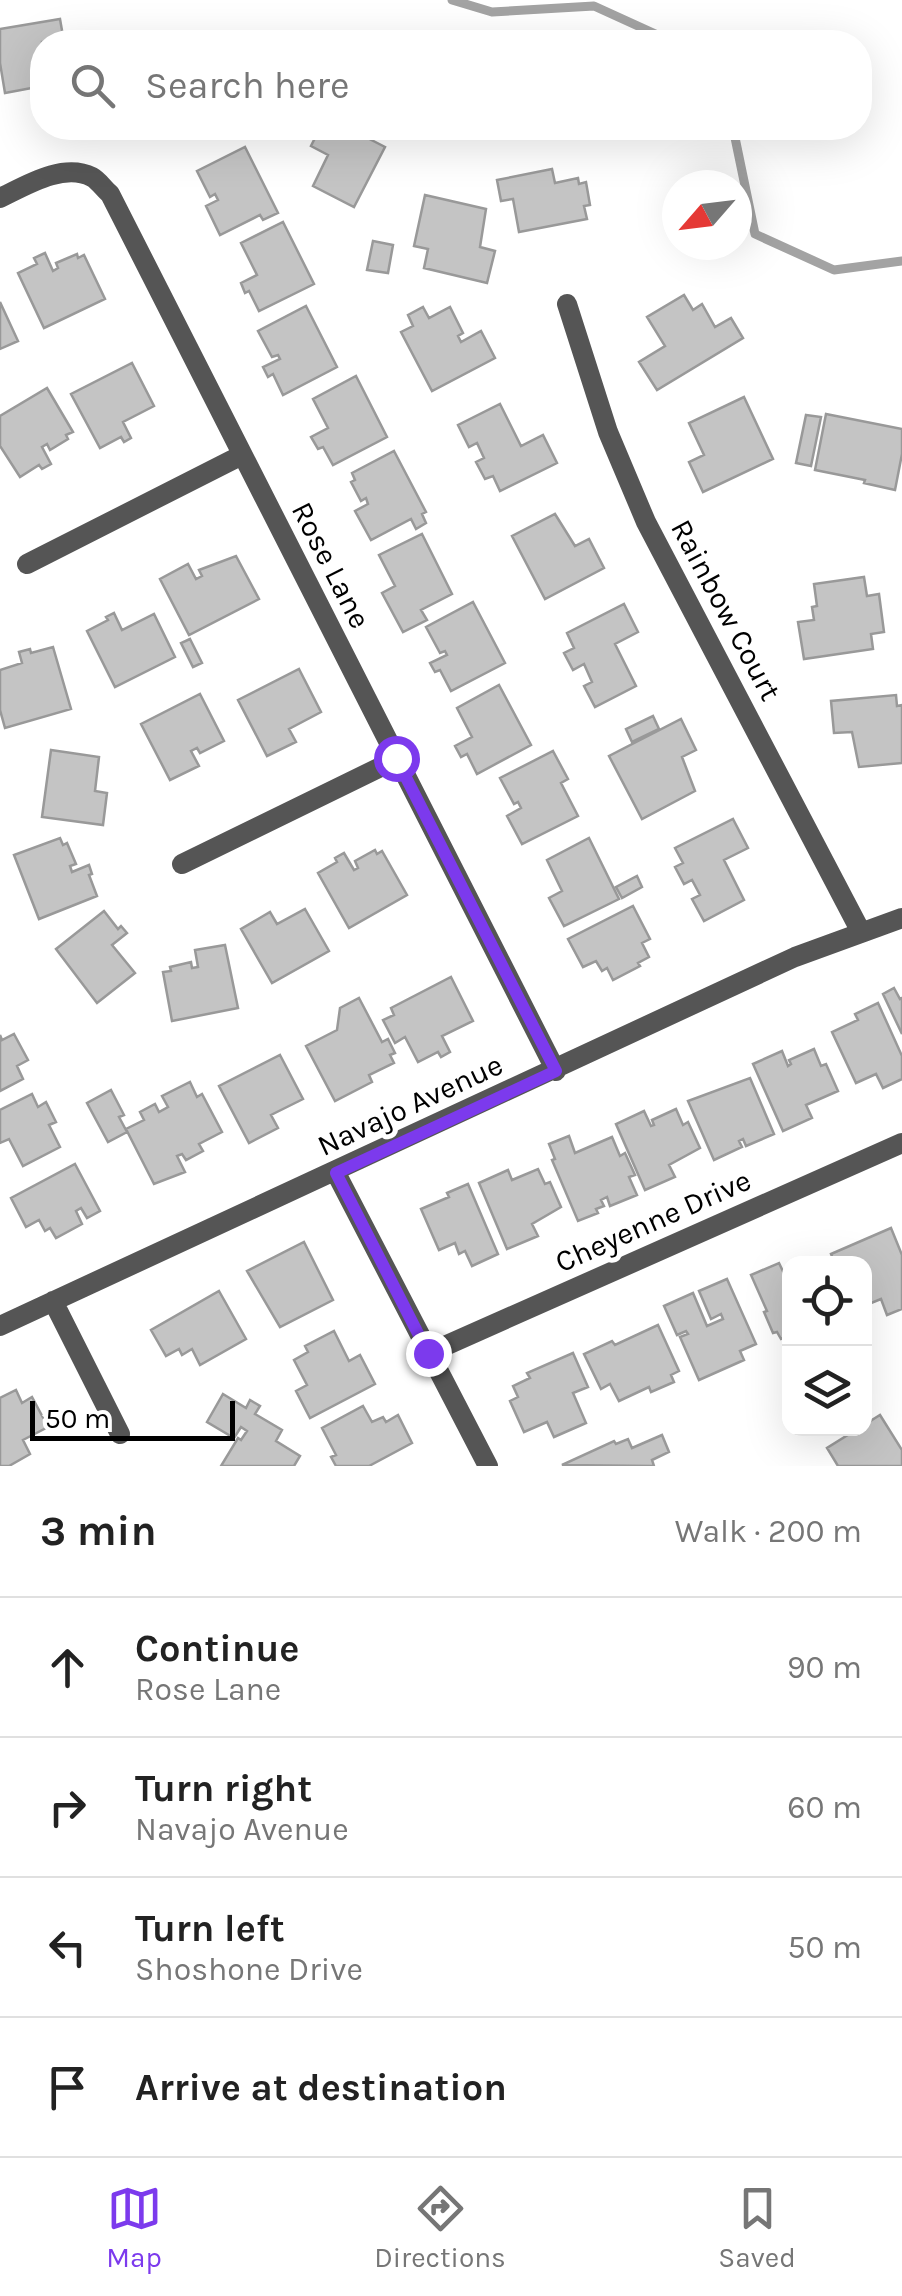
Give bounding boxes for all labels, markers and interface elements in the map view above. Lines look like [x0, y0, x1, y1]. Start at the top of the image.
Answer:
search box [30, 30, 872, 140]
icon: search [65, 58, 120, 113]
text: Search here [145, 63, 349, 108]
north arrow [662, 170, 752, 260]
street label: Rose Lane [284, 496, 378, 634]
street label: Rainbow Court [663, 513, 789, 707]
route start [374, 736, 420, 782]
street label: Navajo Avenue [312, 1046, 508, 1164]
street label: Cheyenne Drive [550, 1162, 756, 1280]
map controls [782, 1256, 872, 1436]
button: locate [782, 1256, 872, 1346]
route end [406, 1331, 452, 1377]
button: layers [782, 1346, 872, 1436]
scale bar [30, 1396, 235, 1440]
text: 50 m [45, 1402, 110, 1435]
text: 3 min [40, 1506, 157, 1556]
text: Walk · 200 m [675, 1513, 862, 1550]
text: Continue [135, 1626, 299, 1671]
icon: ahead [40, 1640, 95, 1695]
text: 90 m [787, 1649, 862, 1686]
text: Rose Lane [135, 1671, 281, 1708]
text: Turn right [135, 1766, 312, 1811]
icon: right [40, 1780, 95, 1835]
text: 60 m [787, 1789, 862, 1826]
text: Navajo Avenue [135, 1811, 349, 1848]
text: Turn left [135, 1906, 285, 1951]
icon: left [40, 1920, 95, 1975]
text: 50 m [787, 1929, 862, 1966]
text: Shoshone Drive [135, 1951, 363, 1988]
icon: arrive [40, 2060, 95, 2115]
text: Arrive at destination [135, 2065, 507, 2110]
tab: Map [106, 2181, 162, 2274]
tab: Directions [374, 2181, 506, 2274]
tab: Saved [718, 2181, 796, 2274]

